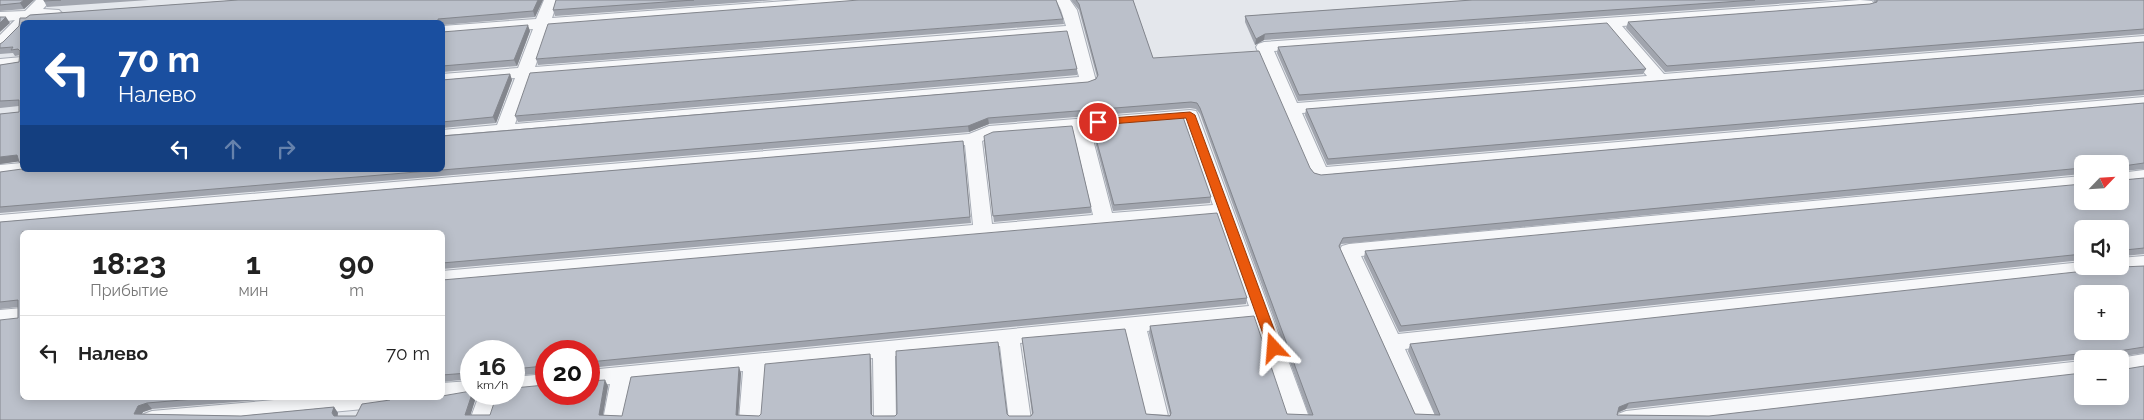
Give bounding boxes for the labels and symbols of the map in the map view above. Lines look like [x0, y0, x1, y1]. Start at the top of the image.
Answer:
pin [1077, 101, 1119, 143]
north arrow [2074, 155, 2129, 210]
position arrow [1247, 321, 1299, 373]
speed limit sign: 20 [535, 340, 600, 405]

